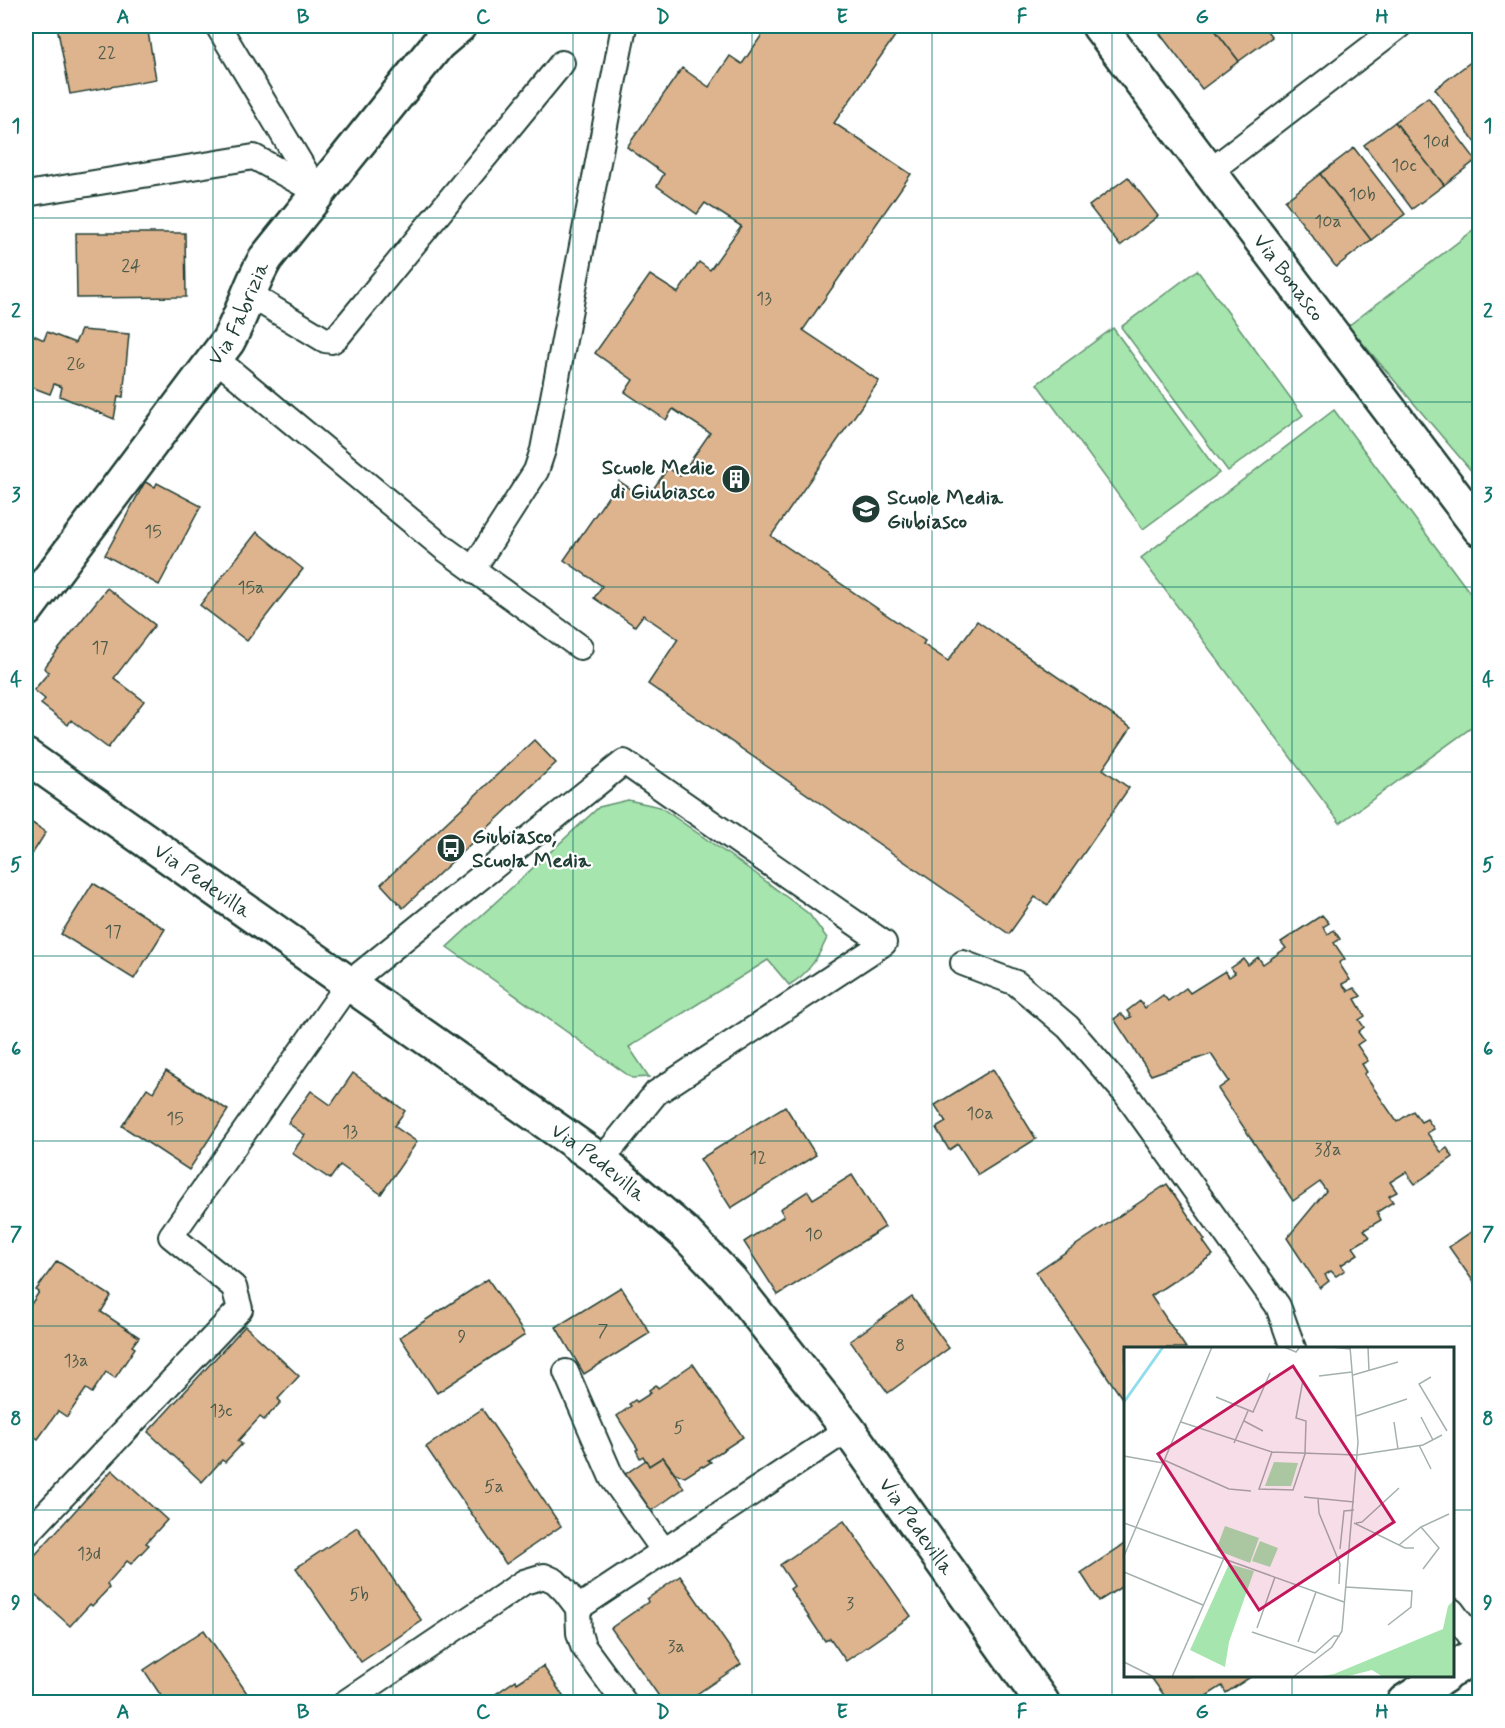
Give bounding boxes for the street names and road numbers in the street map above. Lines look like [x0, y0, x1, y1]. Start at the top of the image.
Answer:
street label: Via Bonasco [1246, 228, 1331, 327]
street label: Via Fabrizia [201, 256, 277, 371]
street label: Via Pedevilla [148, 837, 257, 926]
street label: Via Pedevilla [545, 1117, 652, 1209]
street label: Via Pedevilla [872, 1472, 961, 1581]

